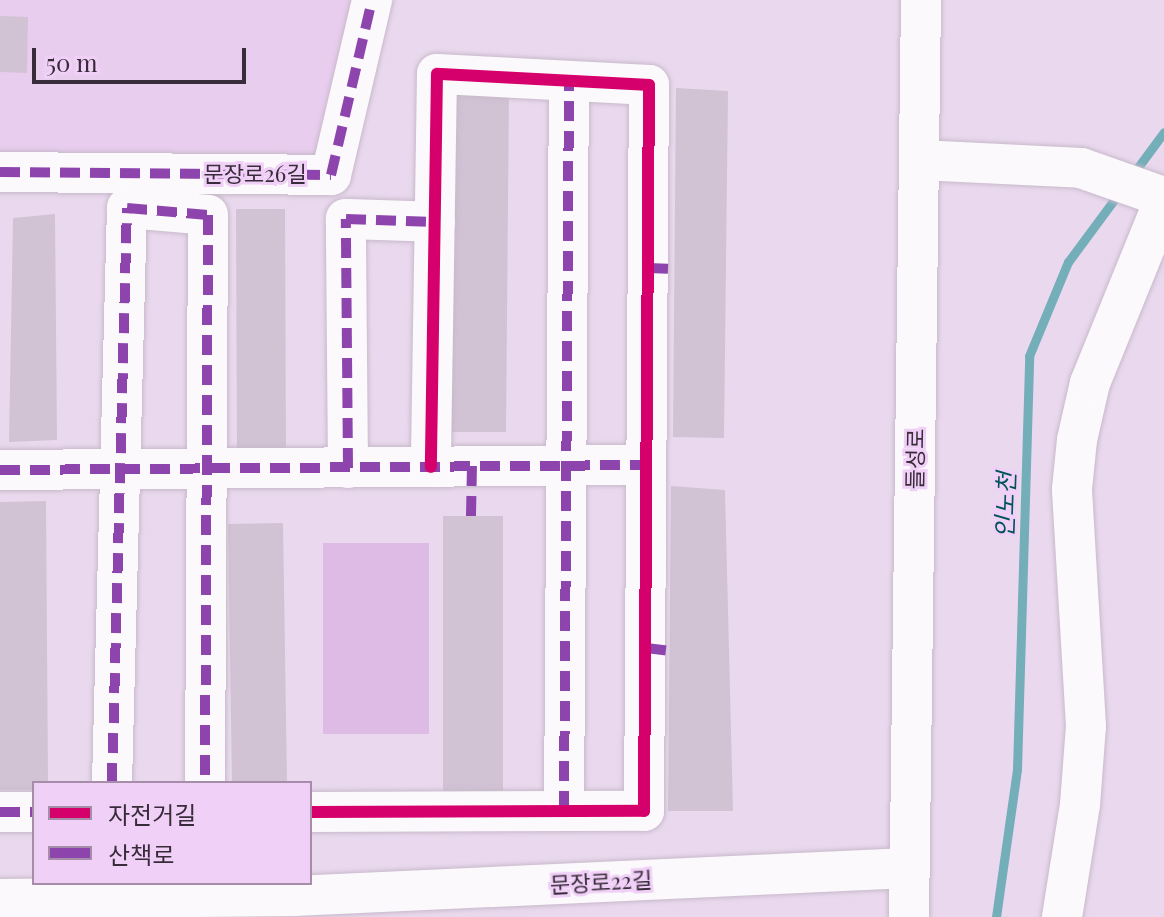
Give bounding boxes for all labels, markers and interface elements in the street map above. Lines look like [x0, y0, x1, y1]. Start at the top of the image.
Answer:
scale bar [36, 32, 250, 82]
text: 50 m [46, 46, 98, 78]
street label: 문장로26길 [204, 161, 306, 187]
street label: 들성로 [901, 428, 929, 490]
water label: 인노천 [989, 471, 1021, 539]
legend [32, 781, 312, 885]
text: 자전거길 [108, 798, 196, 830]
text: 산책로 [108, 838, 174, 870]
street label: 문장로22길 [549, 866, 653, 898]

